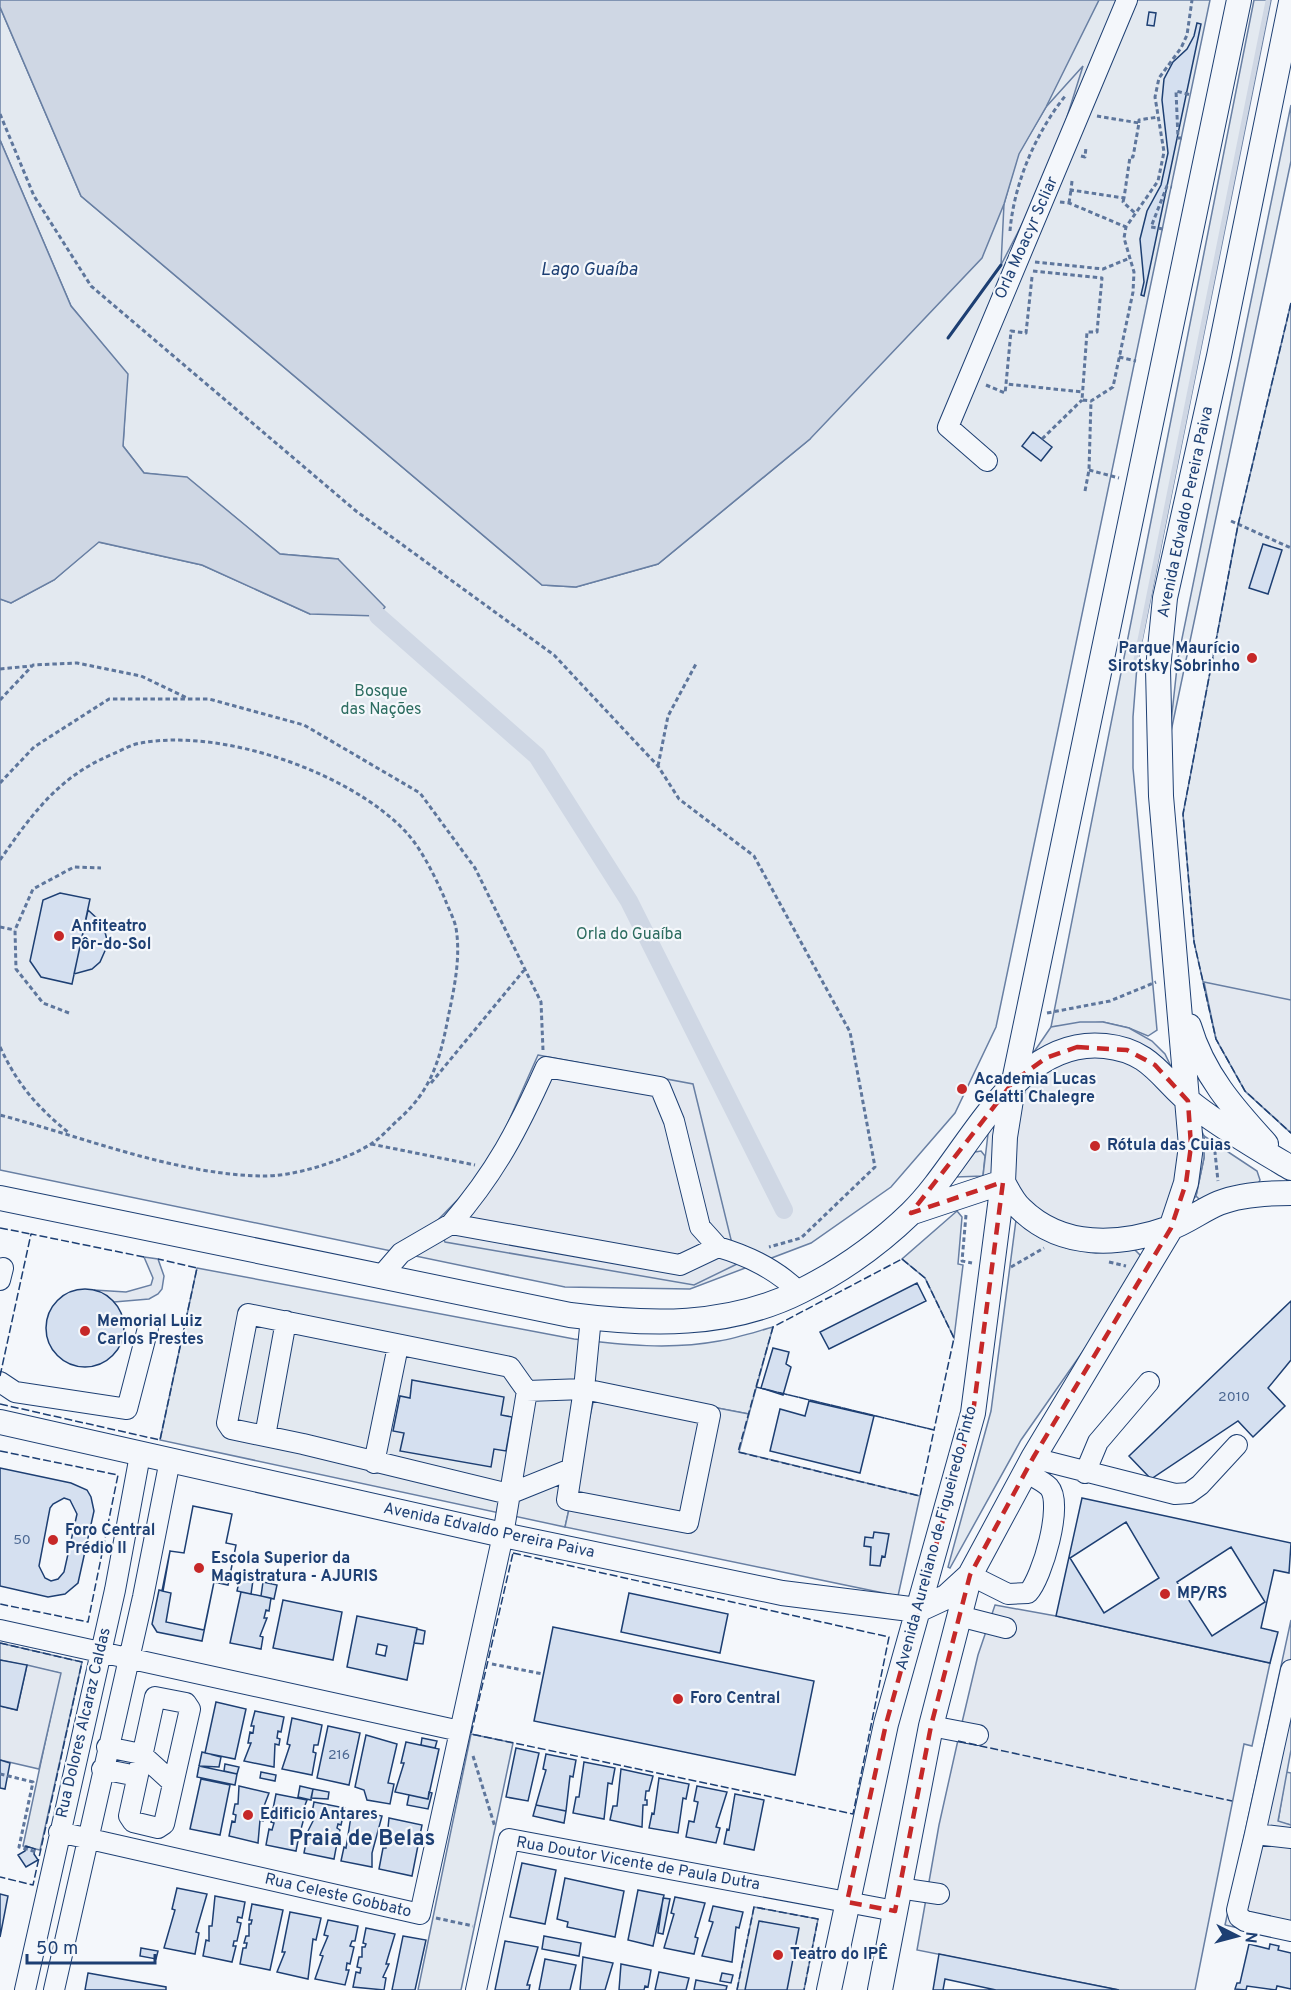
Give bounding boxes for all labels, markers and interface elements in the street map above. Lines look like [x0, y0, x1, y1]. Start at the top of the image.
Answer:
street label: Orla Moacyr Scliar [991, 174, 1063, 302]
water label: Lago Guaíba [540, 259, 638, 282]
street label: Avenida Edvaldo Pereira Paiva [1154, 405, 1218, 619]
place label: Parque Maurício Sirotsky Sobrinho [1108, 639, 1240, 677]
marker: Parque Maurício Sirotsky Sobrinho [1245, 651, 1259, 665]
park label: Bosque das Nações [340, 682, 422, 720]
place label: Anfiteatro Pôr-do-Sol [71, 917, 151, 955]
park label: Orla do Guaíba [576, 925, 682, 945]
marker: Anfiteatro Pôr-do-Sol [52, 929, 66, 943]
place label: Academia Lucas Gelatti Chalegre [974, 1070, 1096, 1108]
marker: Academia Lucas Gelatti Chalegre [955, 1082, 969, 1096]
place label: Rótula das Cuias [1107, 1136, 1231, 1156]
marker: Rótula das Cuias [1088, 1139, 1102, 1153]
place label: Memorial Luiz Carlos Prestes [97, 1312, 204, 1350]
marker: Memorial Luiz Carlos Prestes [78, 1324, 92, 1338]
house number: 2010 [1218, 1389, 1250, 1406]
street label: Avenida Aureliano de Figueiredo Pinto [892, 1404, 982, 1672]
street label: Avenida Edvaldo Pereira Paiva [382, 1499, 596, 1563]
place label: Foro Central Prédio II [65, 1521, 155, 1559]
house number: 50 [13, 1532, 31, 1549]
marker: Foro Central Prédio II [46, 1533, 60, 1547]
place label: Escola Superior da Magistratura - AJURIS [211, 1549, 378, 1587]
marker: Escola Superior da Magistratura - AJURIS [192, 1561, 206, 1575]
place label: MP/RS [1177, 1584, 1227, 1604]
marker: MP/RS [1158, 1587, 1172, 1601]
street label: Rua Dolores Alcaraz Caldas [52, 1626, 116, 1820]
place label: Foro Central [690, 1689, 780, 1709]
marker: Foro Central [671, 1692, 685, 1706]
house number: 216 [328, 1747, 350, 1764]
place label: Edificio Antares [260, 1805, 378, 1825]
marker: Edificio Antares [241, 1808, 255, 1822]
district label: Praia de Belas [289, 1826, 435, 1853]
street label: Rua Doutor Vicente de Paula Dutra [514, 1833, 762, 1895]
street label: Rua Celeste Gobbato [263, 1869, 413, 1923]
north arrow [1207, 1906, 1267, 1966]
scale bar [27, 1927, 154, 1965]
text: N [1239, 1931, 1260, 1944]
text: 50 m [36, 1938, 78, 1961]
place label: Teatro do IPÊ [790, 1943, 888, 1965]
marker: Teatro do IPÊ [771, 1948, 785, 1962]

